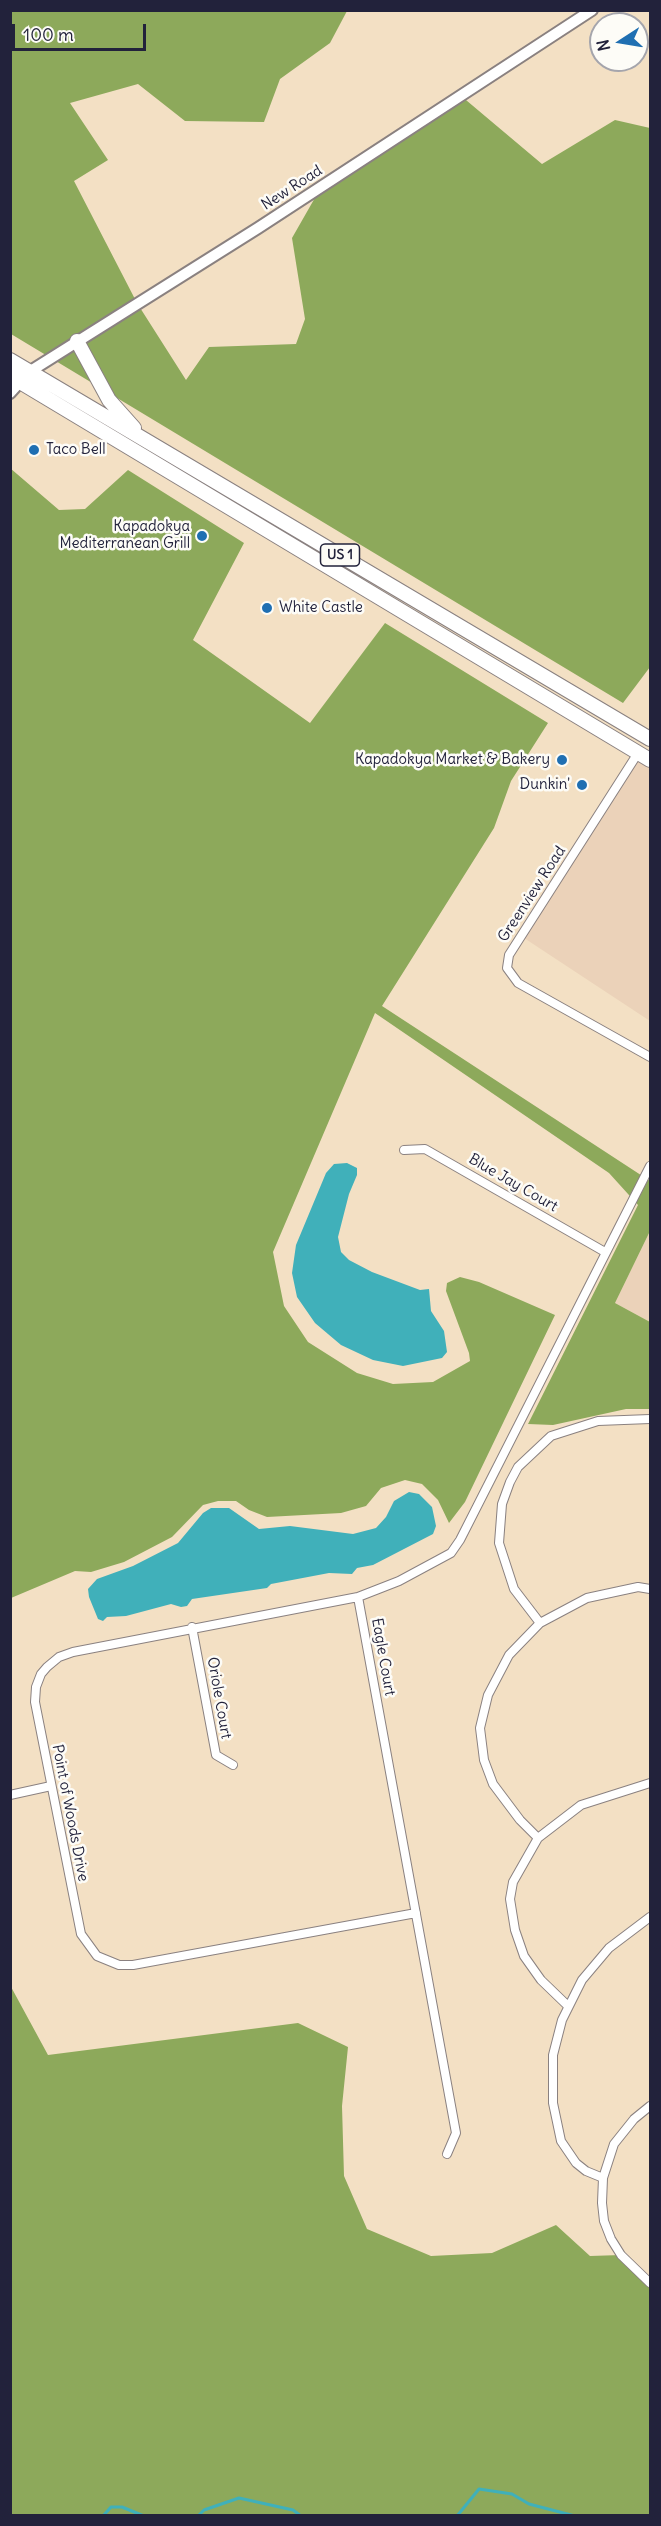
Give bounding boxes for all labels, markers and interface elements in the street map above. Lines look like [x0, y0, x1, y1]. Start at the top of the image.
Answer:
scale bar [15, 12, 148, 50]
north arrow [589, 12, 649, 72]
text: 100 m [23, 23, 74, 46]
text: N [592, 38, 614, 53]
street label: New Road [258, 162, 326, 214]
place label: Taco Bell [46, 441, 105, 459]
marker: Taco Bell [27, 443, 41, 457]
place label: Kapadokya Mediterranean Grill [59, 518, 190, 553]
marker: Kapadokya Mediterranean Grill [195, 529, 209, 543]
road number: US 1 [320, 544, 360, 566]
place label: White Castle [279, 599, 363, 617]
marker: White Castle [260, 601, 274, 615]
place label: Kapadokya Market & Bakery [355, 751, 550, 769]
marker: Kapadokya Market & Bakery [555, 753, 569, 767]
place label: Dunkin' [520, 776, 570, 794]
marker: Dunkin' [575, 778, 589, 792]
street label: Greenview Road [494, 843, 570, 945]
street label: Blue Jay Court [465, 1150, 561, 1216]
street label: Eagle Court [367, 1617, 399, 1697]
street label: Oriole Court [203, 1656, 235, 1740]
street label: Point of Woods Drive [48, 1743, 92, 1883]

